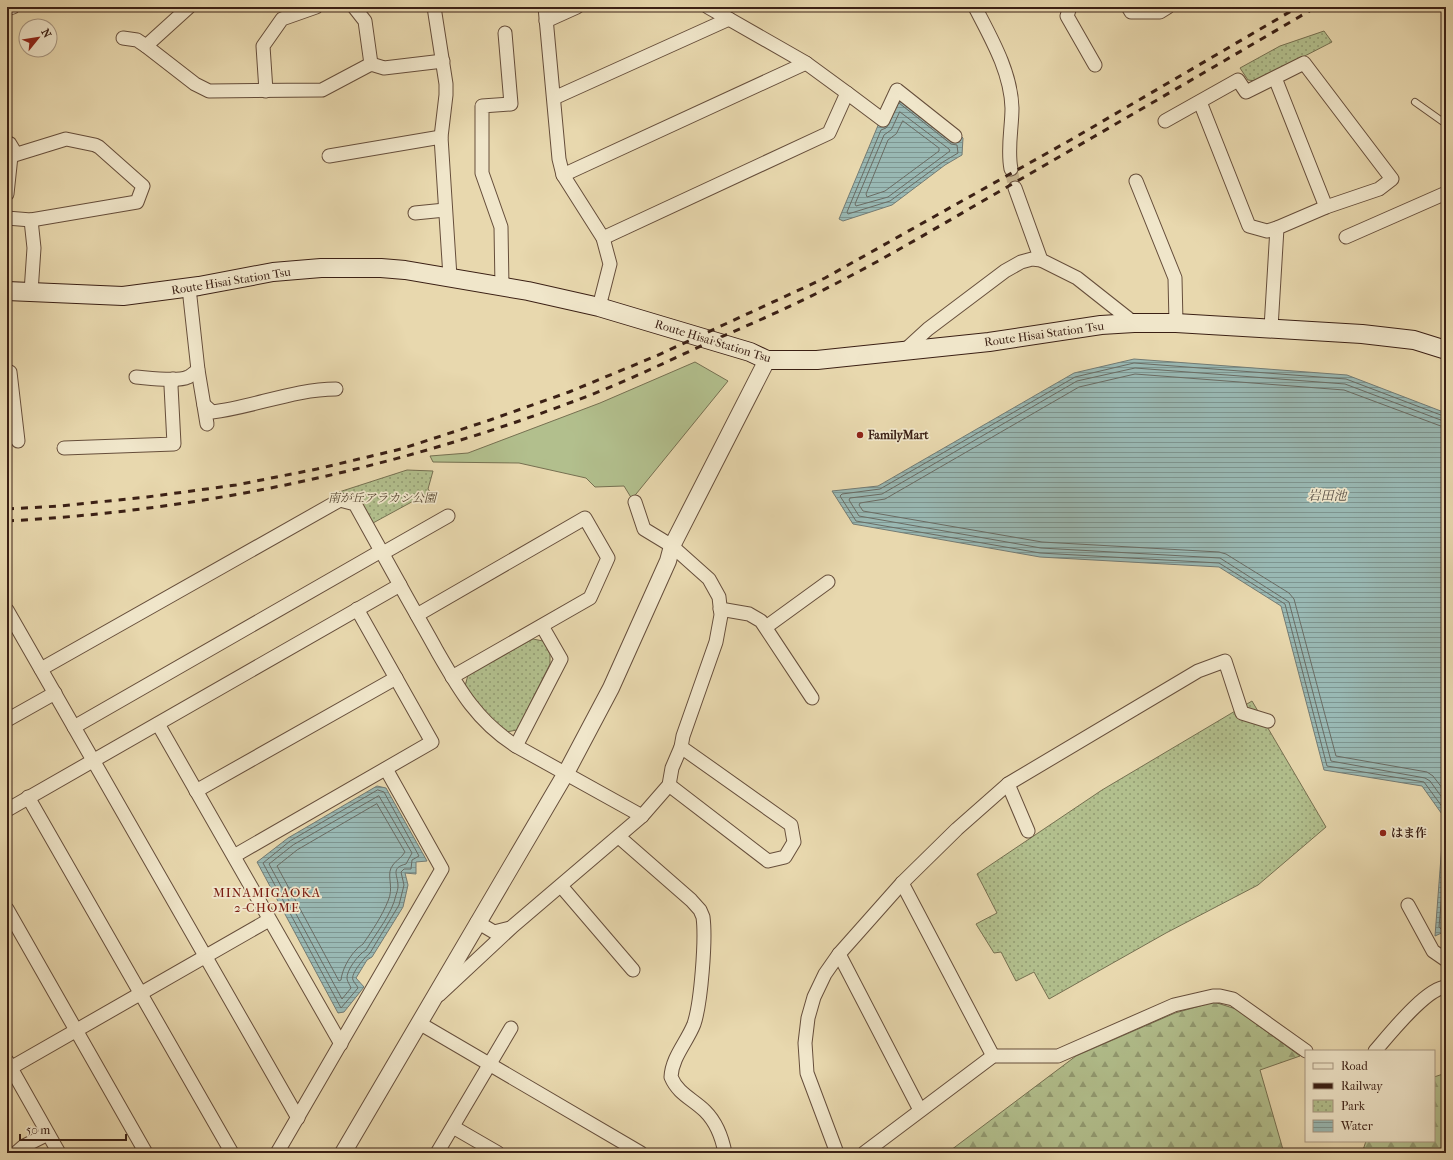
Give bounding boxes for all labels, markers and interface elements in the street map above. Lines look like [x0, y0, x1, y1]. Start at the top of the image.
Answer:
north arrow [18, 18, 58, 58]
text: N [39, 26, 54, 41]
street label: Route Hisai Station Tsu [170, 265, 292, 297]
street label: Route Hisai Station Tsu [653, 317, 773, 365]
street label: Route Hisai Station Tsu [983, 319, 1105, 349]
place label: FamilyMart [867, 428, 929, 443]
marker: FamilyMart [855, 430, 865, 440]
water label: 岩田池 [1307, 488, 1348, 503]
park label: 南が丘アラカシ公園 [328, 491, 438, 505]
place label: はま作 [1391, 826, 1427, 840]
marker: はま作 [1378, 828, 1388, 838]
district label: MINAMIGAOKA 2-CHOME [213, 885, 321, 915]
legend [1305, 1050, 1435, 1142]
text: Road [1341, 1059, 1368, 1073]
text: Railway [1341, 1079, 1383, 1093]
text: Park [1341, 1099, 1366, 1113]
scale bar [20, 1116, 126, 1142]
text: Water [1340, 1119, 1374, 1133]
text: 50 m [26, 1123, 50, 1137]

